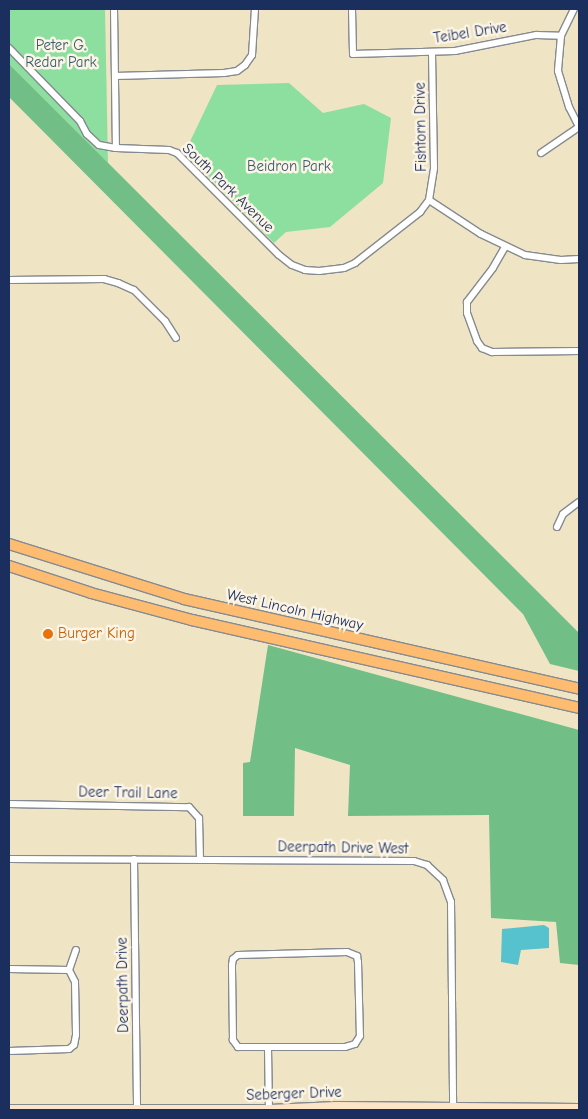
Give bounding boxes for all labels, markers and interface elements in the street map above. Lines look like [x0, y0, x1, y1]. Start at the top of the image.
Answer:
street label: Teibel Drive [432, 18, 508, 48]
park label: Peter G. Redar Park [25, 36, 97, 71]
street label: Fishtorn Drive [411, 82, 431, 172]
street label: South Park Avenue [178, 140, 278, 236]
park label: Beidron Park [247, 158, 331, 176]
street label: West Lincoln Highway [225, 586, 365, 634]
place label: Burger King [58, 625, 135, 643]
marker: Burger King [42, 628, 54, 640]
street label: Deer Trail Lane [78, 783, 178, 803]
street label: Deerpath Drive West [277, 838, 409, 858]
street label: Deerpath Drive [113, 937, 133, 1033]
street label: Seberger Drive [246, 1083, 342, 1105]

